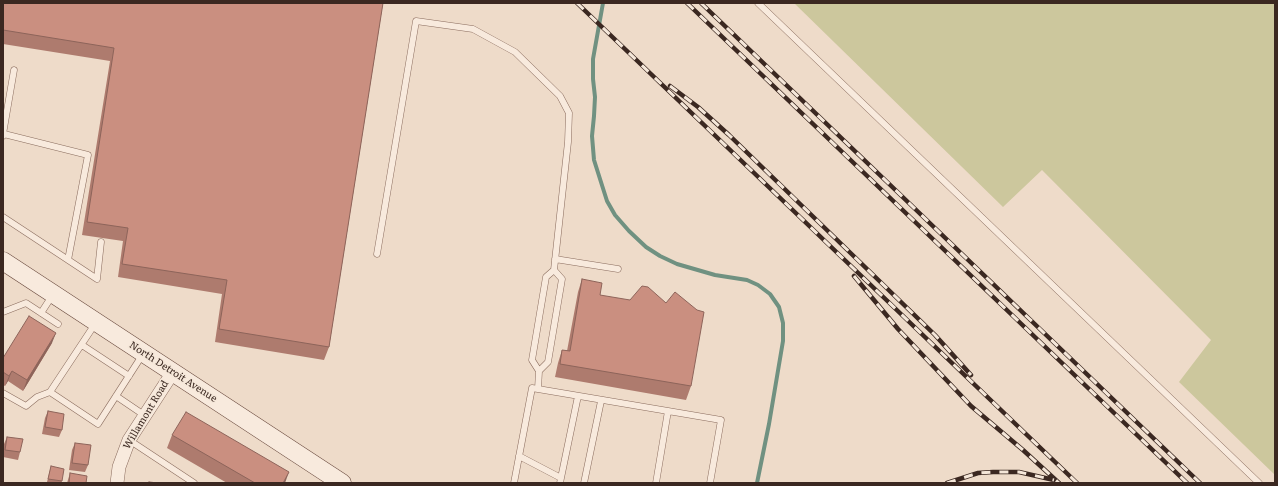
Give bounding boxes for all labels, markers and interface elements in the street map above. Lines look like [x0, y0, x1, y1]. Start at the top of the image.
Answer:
street label: North Detroit Avenue [127, 339, 219, 405]
street label: Willamont Road [121, 378, 171, 452]

